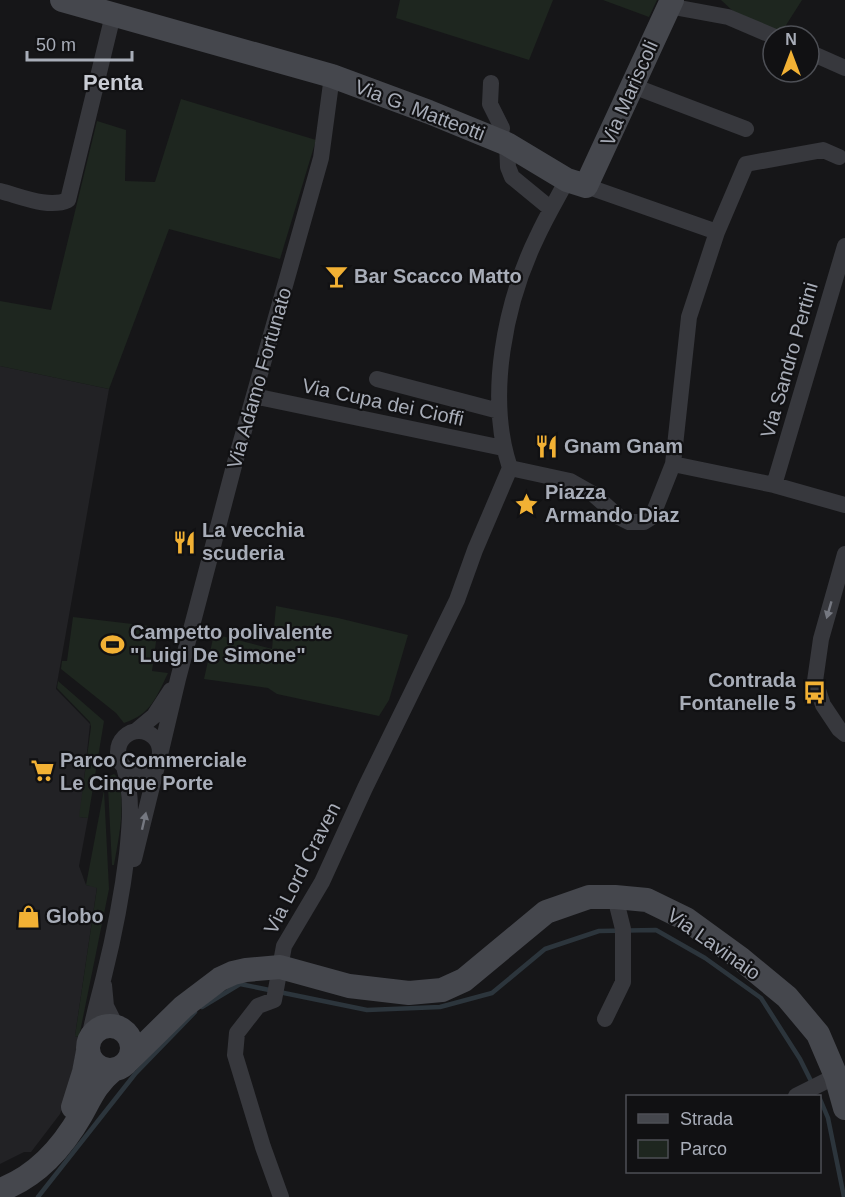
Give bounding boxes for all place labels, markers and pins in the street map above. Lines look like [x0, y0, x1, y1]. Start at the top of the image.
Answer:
bar icon: Bar Scacco Matto [323, 263, 349, 289]
place label: Bar Scacco Matto [354, 265, 522, 287]
restaurant icon: Gnam Gnam [533, 433, 559, 459]
place label: Gnam Gnam [564, 435, 683, 457]
place label: Piazza Armando Diaz [545, 481, 679, 526]
place icon: Piazza Armando Diaz [514, 491, 540, 517]
place label: La vecchia scuderia [202, 519, 305, 564]
restaurant icon: La vecchia scuderia [171, 529, 197, 555]
place label: Campetto polivalente "Luigi De Simone" [130, 621, 332, 666]
sports icon: Campetto polivalente "Luigi De Simone" [99, 631, 125, 657]
place label: Contrada Fontanelle 5 [679, 669, 797, 714]
bus stop icon: Contrada Fontanelle 5 [801, 679, 827, 705]
place label: Parco Commerciale Le Cinque Porte [60, 749, 247, 794]
supermarket icon: Parco Commerciale Le Cinque Porte [29, 758, 55, 784]
shop icon: Globo [15, 903, 41, 929]
place label: Globo [46, 905, 104, 927]

